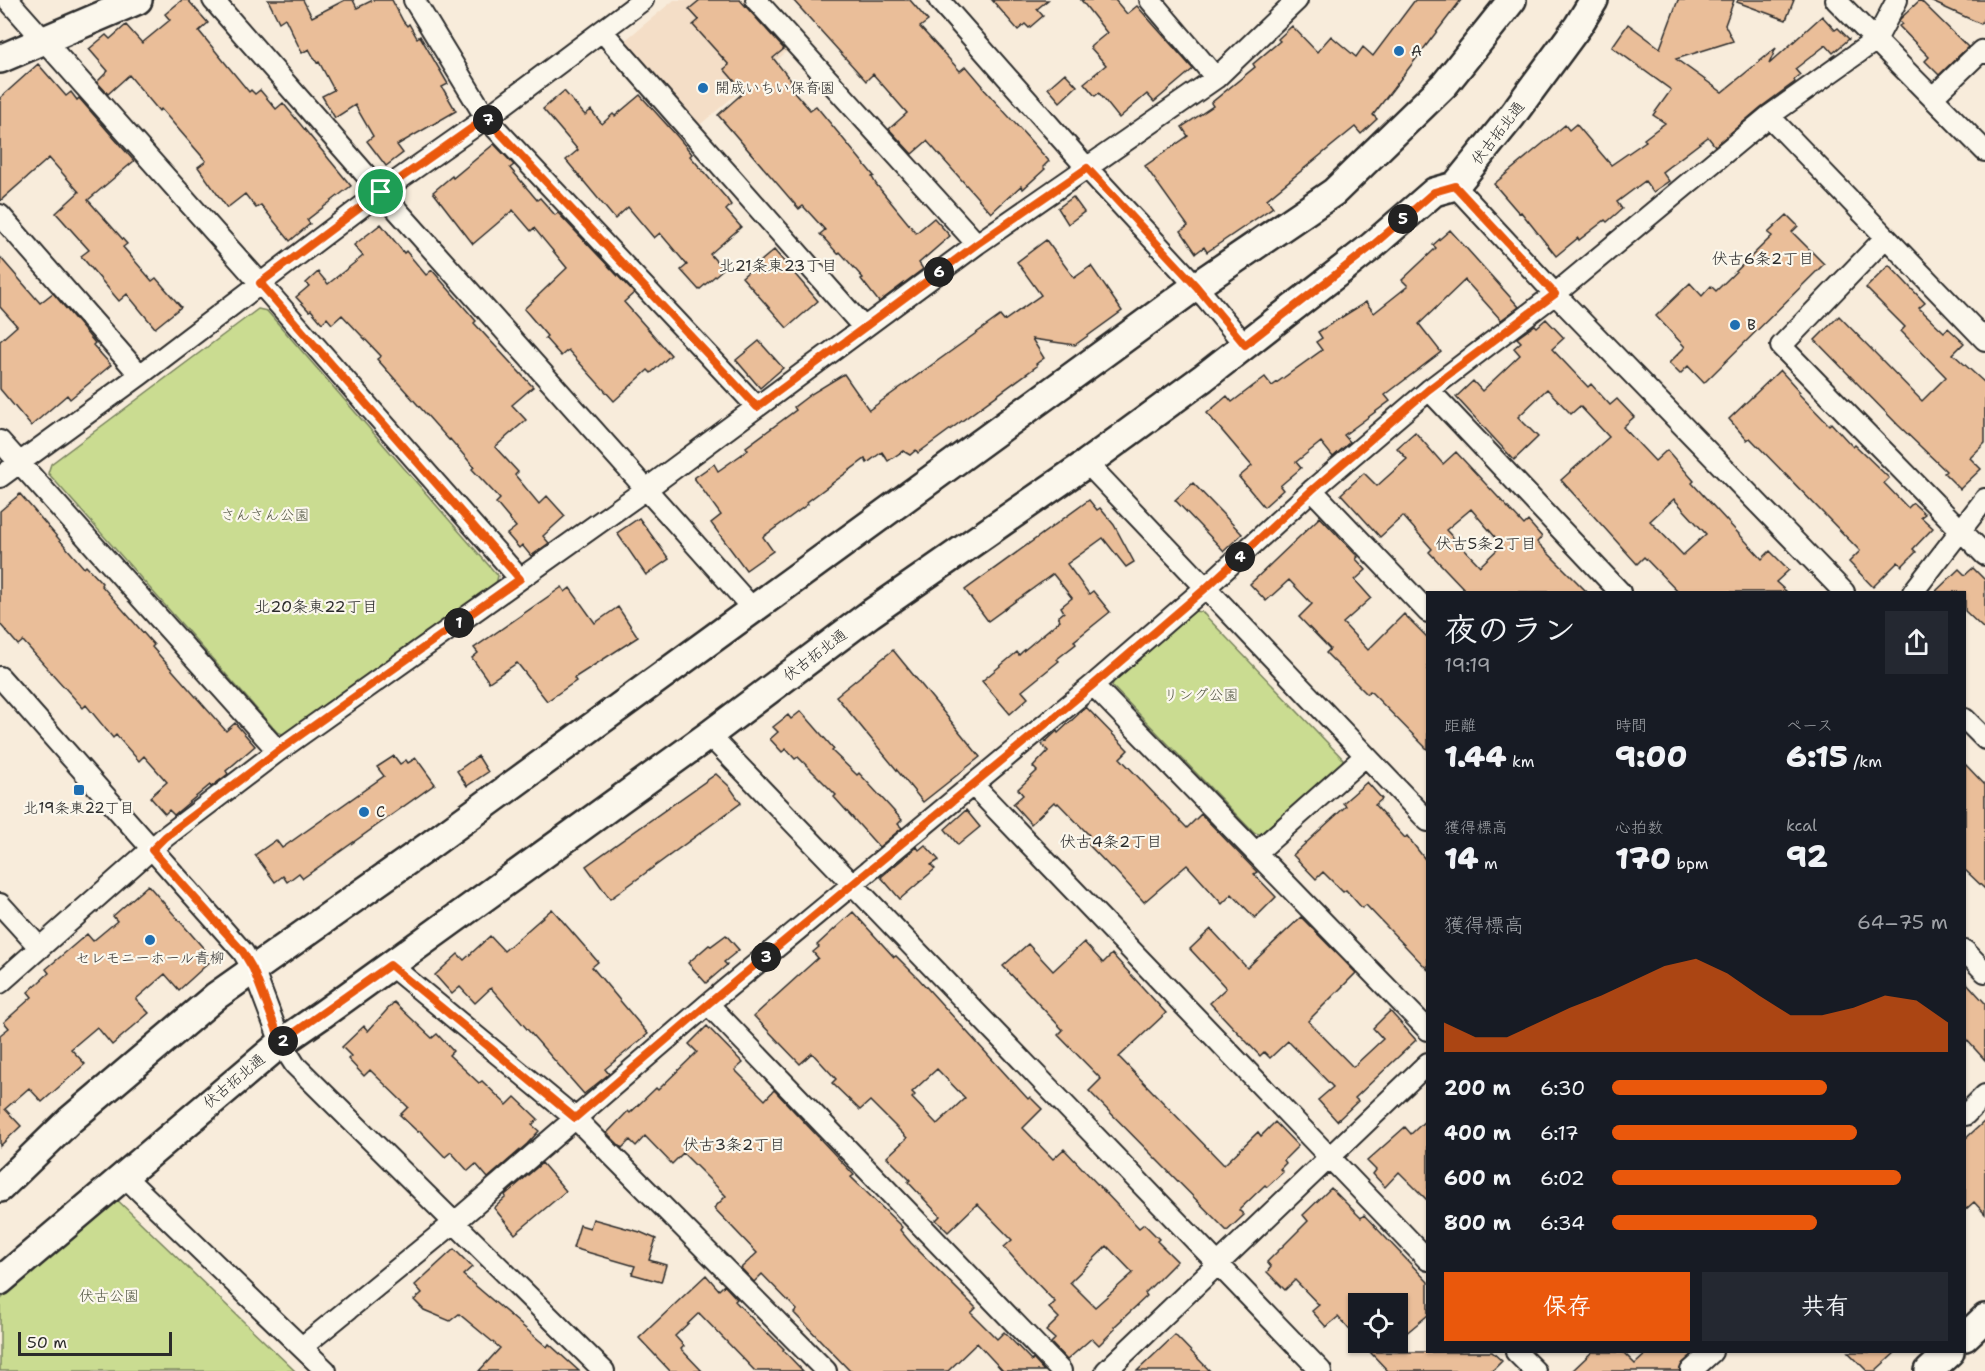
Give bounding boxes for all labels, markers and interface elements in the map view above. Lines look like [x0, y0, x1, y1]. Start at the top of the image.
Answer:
place label: A [1411, 41, 1422, 61]
marker: A [1392, 44, 1406, 58]
place label: 開成いちい保育園 [715, 78, 835, 98]
marker: 開成いちい保育園 [696, 81, 710, 95]
street label: 伏古拓北通 [1467, 97, 1529, 169]
pin: 7 [473, 105, 503, 135]
text: 7 [482, 109, 494, 130]
pin [355, 166, 406, 217]
icon: arrive [364, 175, 397, 208]
pin: 5 [1388, 204, 1418, 234]
text: 5 [1398, 208, 1408, 229]
district label: 伏古6条2丁目 [1712, 248, 1814, 269]
district label: 北21条東23丁目 [719, 255, 837, 276]
pin: 6 [924, 257, 954, 287]
text: 6 [933, 261, 945, 282]
place label: B [1747, 315, 1756, 335]
marker: B [1728, 318, 1742, 332]
park label: さんさん公園 [220, 505, 310, 525]
district label: 伏古5条2丁目 [1435, 533, 1537, 554]
pin: 4 [1225, 542, 1255, 572]
text: 4 [1234, 546, 1246, 567]
district label: 北20条東22丁目 [254, 596, 378, 617]
text: 夜のラン [1444, 607, 1576, 652]
pin: 1 [444, 608, 474, 638]
button: share [1885, 611, 1948, 674]
text: 1 [455, 612, 463, 633]
street label: 伏古拓北通 [779, 624, 851, 686]
text: 19:19 [1444, 652, 1491, 678]
park label: リング公園 [1163, 685, 1239, 705]
text: 距離 [1444, 715, 1476, 736]
text: 時間 [1615, 715, 1647, 736]
text: ペース [1786, 715, 1833, 736]
text: 1.44 [1444, 736, 1507, 777]
text: 9:00 [1615, 736, 1687, 777]
text: 6:15 [1786, 736, 1848, 777]
text: km [1507, 751, 1535, 772]
text: /km [1848, 751, 1882, 772]
marker: 北19条東22丁目 [72, 783, 86, 797]
place label: 北19条東22丁目 [23, 798, 135, 818]
place label: C [376, 802, 385, 822]
marker: C [357, 805, 371, 819]
text: kcal [1786, 815, 1817, 836]
text: 獲得標高 [1444, 817, 1508, 838]
text: 心拍数 [1615, 817, 1663, 838]
district label: 伏古4条2丁目 [1060, 831, 1162, 852]
text: 92 [1786, 836, 1828, 877]
text: 14 [1444, 838, 1479, 879]
text: 170 [1615, 838, 1671, 879]
text: m [1479, 853, 1498, 874]
text: bpm [1671, 853, 1709, 874]
text: 64–75 m [1857, 909, 1948, 935]
text: 獲得標高 [1444, 912, 1524, 938]
marker: セレモニーホール青柳 [143, 933, 157, 947]
pin: 3 [751, 942, 781, 972]
text: 3 [760, 946, 772, 967]
place label: セレモニーホール青柳 [76, 948, 224, 968]
pin: 2 [268, 1026, 298, 1056]
text: 2 [277, 1030, 289, 1051]
street label: 伏古拓北通 [199, 1049, 269, 1113]
text: 200 m [1444, 1075, 1511, 1101]
text: 6:30 [1540, 1075, 1585, 1101]
text: 400 m [1444, 1120, 1511, 1146]
text: 6:17 [1540, 1120, 1579, 1146]
district label: 伏古3条2丁目 [683, 1134, 785, 1155]
text: 600 m [1444, 1165, 1511, 1191]
text: 6:02 [1540, 1165, 1585, 1191]
text: 800 m [1444, 1210, 1511, 1236]
text: 6:34 [1540, 1210, 1585, 1236]
button: 保存 [1444, 1272, 1690, 1341]
button: 共有 [1702, 1272, 1948, 1341]
park label: 伏古公園 [79, 1286, 139, 1306]
map controls [1348, 1293, 1408, 1353]
button: locate [1348, 1293, 1408, 1353]
scale bar [18, 1329, 172, 1356]
text: 50 m [27, 1332, 67, 1353]

